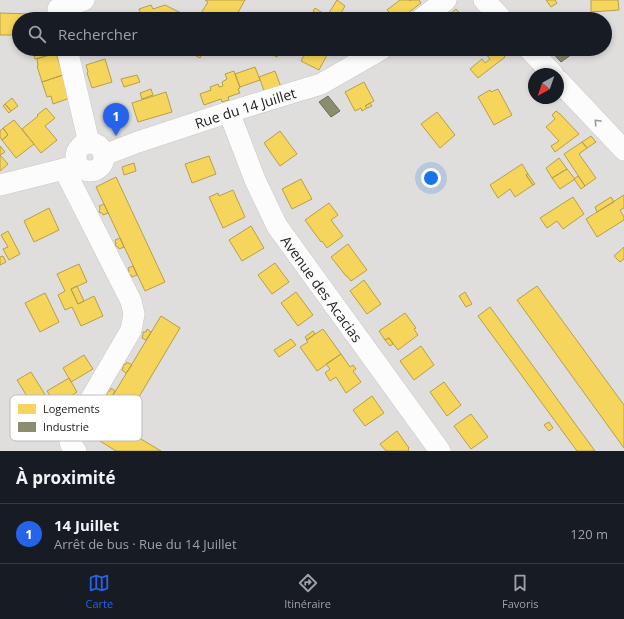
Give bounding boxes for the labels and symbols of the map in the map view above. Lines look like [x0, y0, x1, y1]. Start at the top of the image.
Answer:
north arrow [528, 68, 564, 104]
street label: Rue du 14 Juillet [192, 83, 298, 132]
pin: 1 [103, 103, 129, 136]
one-way arrow [595, 119, 602, 127]
your location [421, 168, 441, 188]
street label: Avenue des Acacias [277, 231, 368, 346]
legend [10, 395, 142, 441]
text: Logements [43, 401, 100, 416]
text: Industrie [43, 419, 89, 434]

